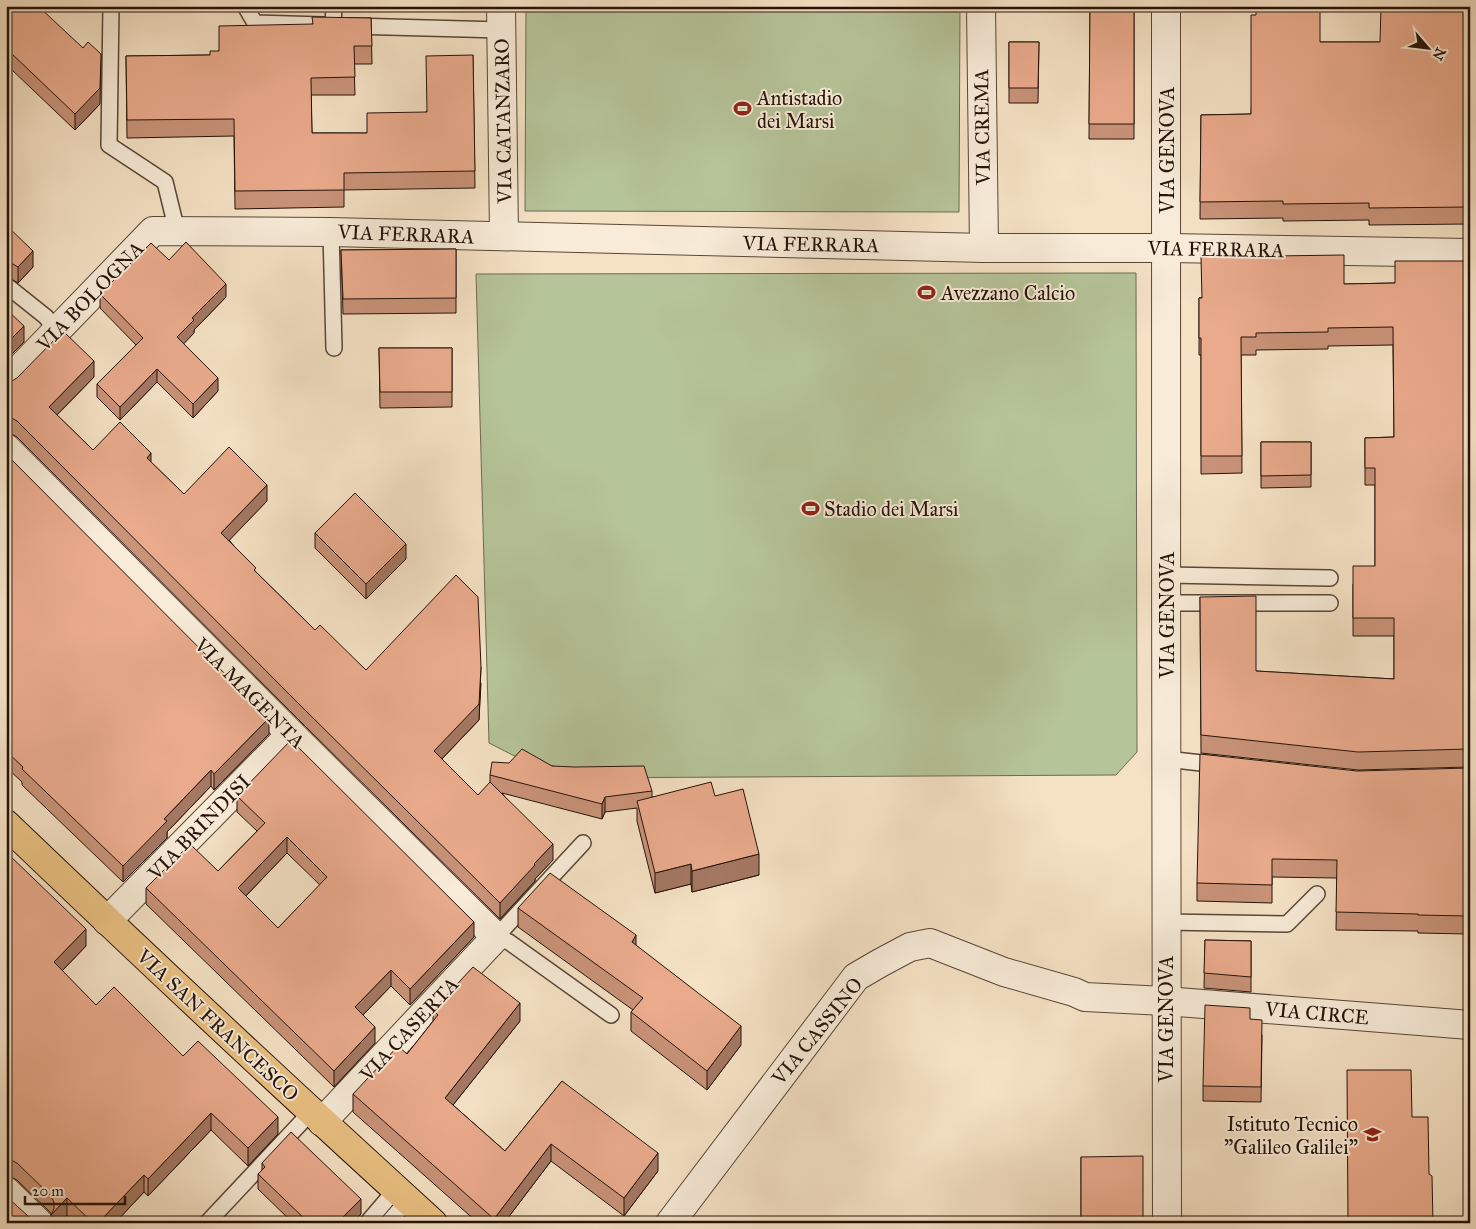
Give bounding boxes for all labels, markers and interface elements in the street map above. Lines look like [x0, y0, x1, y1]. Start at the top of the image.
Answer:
north arrow [1404, 22, 1454, 72]
street label: VIA CATANZARO [490, 38, 516, 205]
text: N [1429, 45, 1449, 63]
street label: VIA CREMA [969, 68, 995, 186]
place label: Antistadio dei Marsi [756, 86, 842, 133]
street label: VIA GENOVA [1155, 86, 1179, 214]
sports icon: Antistadio dei Marsi [733, 99, 753, 119]
street label: VIA FERRARA [336, 220, 475, 248]
street label: VIA FERRARA [741, 231, 880, 257]
street label: VIA BOLOGNA [31, 236, 149, 357]
street label: VIA FERRARA [1146, 236, 1285, 262]
place label: Avezzano Calcio [940, 281, 1075, 305]
sports icon: Avezzano Calcio [917, 283, 937, 303]
place label: Stadio dei Marsi [824, 497, 959, 521]
sports icon: Stadio dei Marsi [800, 499, 820, 519]
street label: VIA GENOVA [1155, 551, 1179, 679]
street label: VIA MAGENTA [189, 632, 311, 754]
street label: VIA BRINDISI [142, 769, 255, 885]
street label: VIA SAN FRANCESCO [131, 943, 304, 1106]
street label: VIA GENOVA [1154, 955, 1178, 1083]
street label: VIA CASERTA [354, 972, 464, 1087]
street label: VIA CASSINO [766, 973, 868, 1090]
street label: VIA CIRCE [1263, 996, 1370, 1029]
place label: Istituto Tecnico "Galileo Galilei" [1224, 1112, 1358, 1159]
school or university icon: Istituto Tecnico "Galileo Galilei" [1362, 1125, 1382, 1145]
scale bar [25, 1174, 125, 1206]
text: 20 m [32, 1182, 64, 1200]

